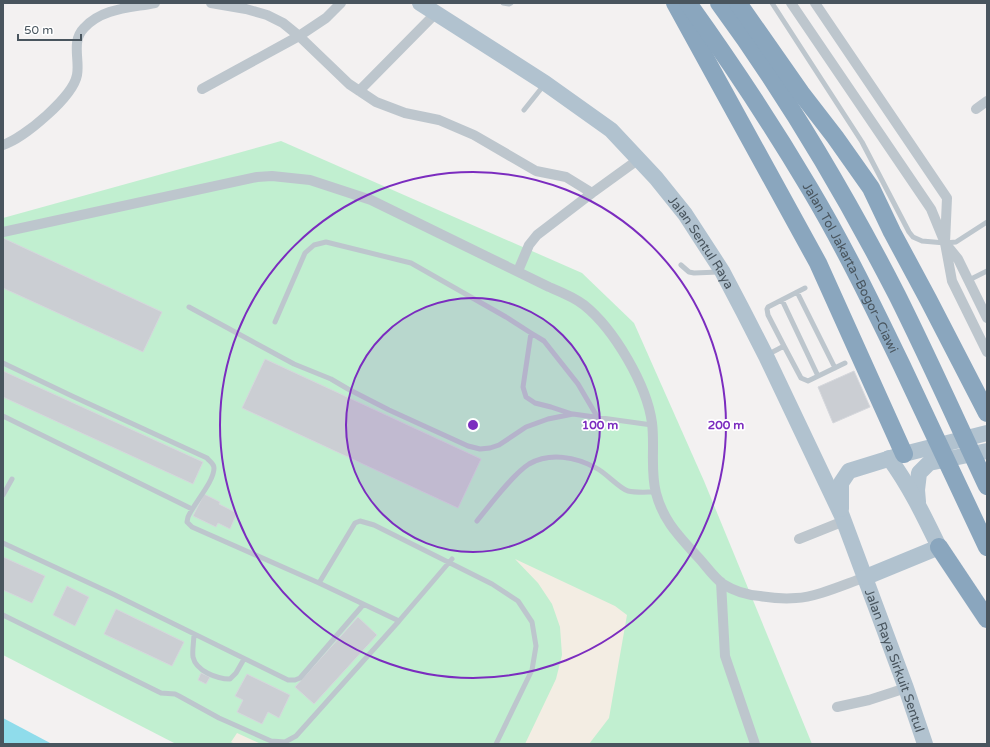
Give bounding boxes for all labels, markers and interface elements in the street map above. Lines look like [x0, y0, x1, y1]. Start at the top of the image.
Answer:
scale bar [18, 16, 81, 42]
text: 50 m [24, 23, 53, 37]
street label: Jalan Tol Jakarta–Bogor–Ciawi [799, 180, 901, 356]
street label: Jalan Sentul Raya [664, 193, 737, 292]
centre of rings [466, 418, 480, 432]
text: 100 m [582, 418, 618, 432]
text: 200 m [708, 418, 744, 432]
street label: Jalan Raya Sirkuit Sentul [861, 587, 927, 734]

